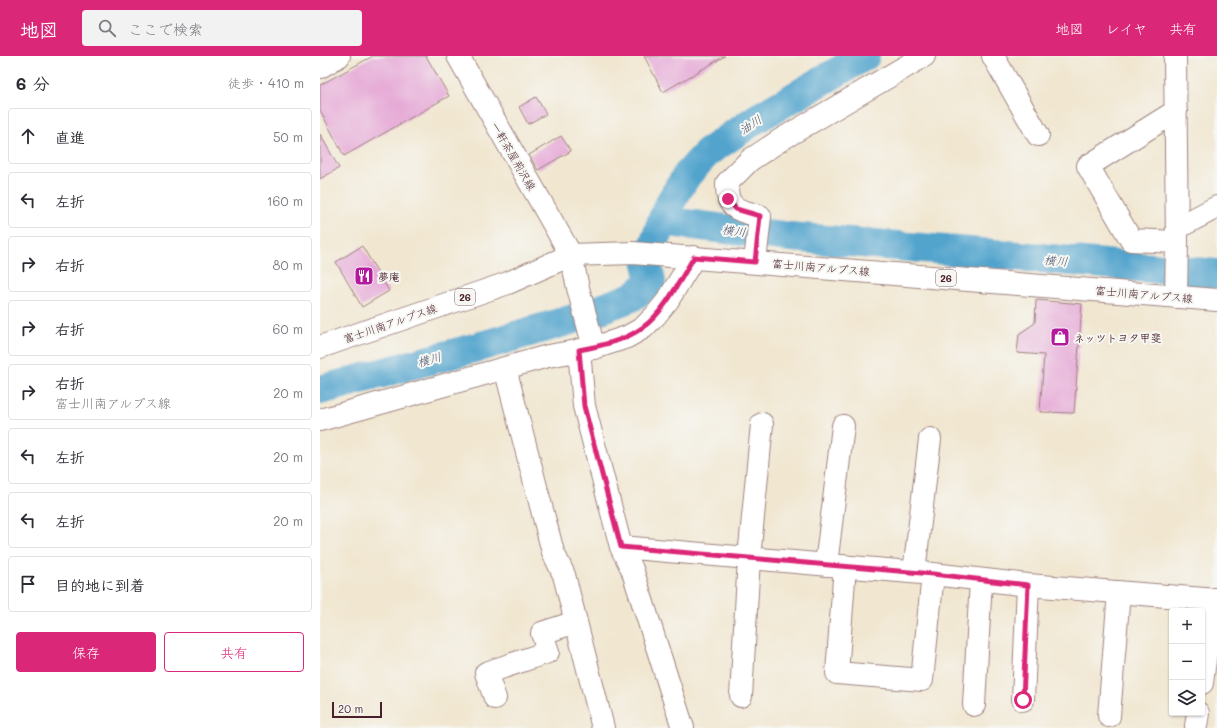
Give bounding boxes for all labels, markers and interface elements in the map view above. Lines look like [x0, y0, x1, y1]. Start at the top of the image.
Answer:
search box [82, 10, 362, 46]
text: 地図 [20, 17, 58, 42]
icon: search [96, 17, 118, 39]
text: ここで検索 [128, 19, 203, 39]
text: 地図 [1056, 19, 1084, 38]
text: レイヤ [1106, 19, 1147, 38]
text: 共有 [1169, 19, 1197, 38]
text: 6 分 [16, 72, 49, 94]
text: 徒歩 · 410 m [228, 74, 304, 91]
water label: 油川 [736, 111, 764, 137]
street label: 一軒茶屋荊沢線 [488, 119, 540, 193]
icon: ahead [17, 125, 39, 147]
text: 直進 [55, 127, 85, 147]
text: 50 m [273, 128, 303, 145]
icon: left [17, 189, 39, 211]
route end [719, 190, 737, 208]
text: 左折 [55, 191, 85, 211]
text: 160 m [267, 192, 303, 209]
water label: 横川 [721, 221, 747, 239]
water label: 横川 [1043, 251, 1069, 269]
icon: right [17, 253, 39, 275]
text: 右折 [55, 255, 85, 275]
street label: 富士川南アルプス線 [772, 255, 870, 279]
text: 80 m [273, 256, 303, 273]
restaurant icon: 夢庵 [353, 265, 375, 287]
place label: 夢庵 [378, 269, 400, 284]
road number: 26 [936, 270, 956, 286]
street label: 富士川南アルプス線 [1095, 282, 1193, 306]
road number: 26 [455, 289, 475, 305]
street label: 富士川南アルプス線 [341, 300, 439, 346]
icon: right [17, 317, 39, 339]
text: 右折 [55, 319, 85, 339]
text: 60 m [273, 320, 303, 337]
shop icon: ネッツトヨタ甲斐 [1049, 326, 1071, 348]
place label: ネッツトヨタ甲斐 [1074, 330, 1162, 345]
water label: 横川 [415, 348, 443, 370]
text: 右折 [55, 373, 85, 393]
icon: right [17, 381, 39, 403]
text: 20 m [273, 384, 303, 401]
text: 富士川南アルプス線 [55, 394, 171, 411]
icon: left [17, 445, 39, 467]
text: 左折 [55, 447, 85, 467]
text: 20 m [273, 448, 303, 465]
icon: left [17, 509, 39, 531]
text: 左折 [55, 511, 85, 531]
text: 20 m [273, 512, 303, 529]
icon: arrive [17, 573, 39, 595]
text: 目的地に到着 [55, 575, 145, 595]
map controls [1169, 608, 1205, 716]
button: + [1169, 608, 1205, 644]
button: 保存 [16, 632, 156, 672]
button: 共有 [164, 632, 304, 672]
button: − [1169, 644, 1205, 680]
button: layers [1169, 680, 1205, 716]
route start [1014, 691, 1032, 709]
scale bar [332, 700, 382, 719]
text: 20 m [338, 701, 363, 716]

